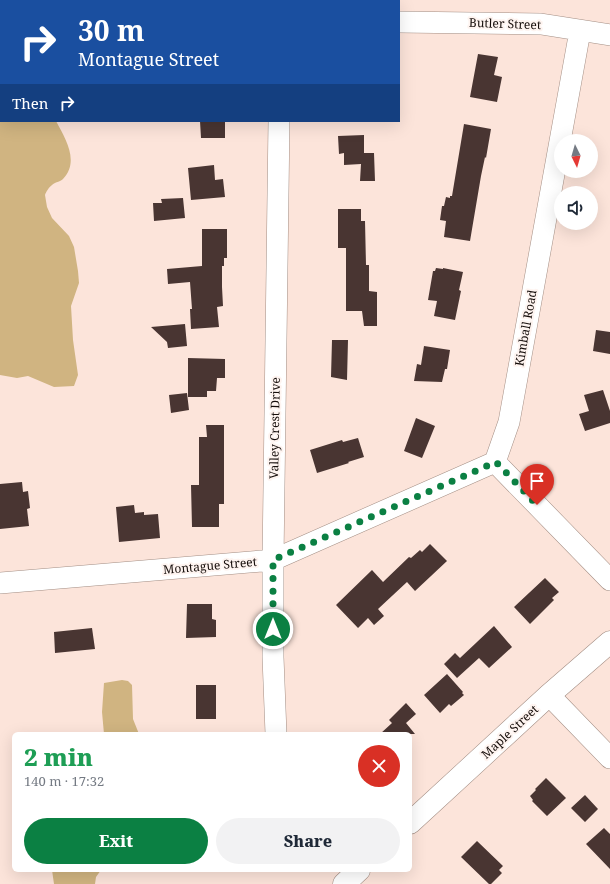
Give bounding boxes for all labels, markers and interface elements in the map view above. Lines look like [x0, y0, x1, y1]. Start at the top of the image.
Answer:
text: 30 m [78, 11, 145, 49]
street label: Butler Street [469, 14, 541, 33]
icon: right [12, 16, 64, 68]
text: Montague Street [78, 47, 219, 71]
icon: right [56, 92, 78, 114]
text: Then [12, 93, 48, 113]
north arrow [554, 134, 598, 178]
map controls [554, 134, 598, 230]
button: sound [554, 186, 598, 230]
street label: Kimball Road [510, 288, 541, 367]
street label: Valley Crest Drive [265, 377, 284, 479]
pin [520, 464, 554, 505]
icon: arrive [526, 470, 548, 492]
street label: Montague Street [162, 553, 258, 578]
position arrow [252, 608, 294, 650]
street label: Maple Street [477, 701, 542, 762]
text: 2 min [24, 740, 93, 773]
button: close [358, 745, 400, 787]
text: 140 m · 17:32 [24, 772, 104, 790]
button: Exit [24, 818, 208, 864]
button: Share [216, 818, 400, 864]

